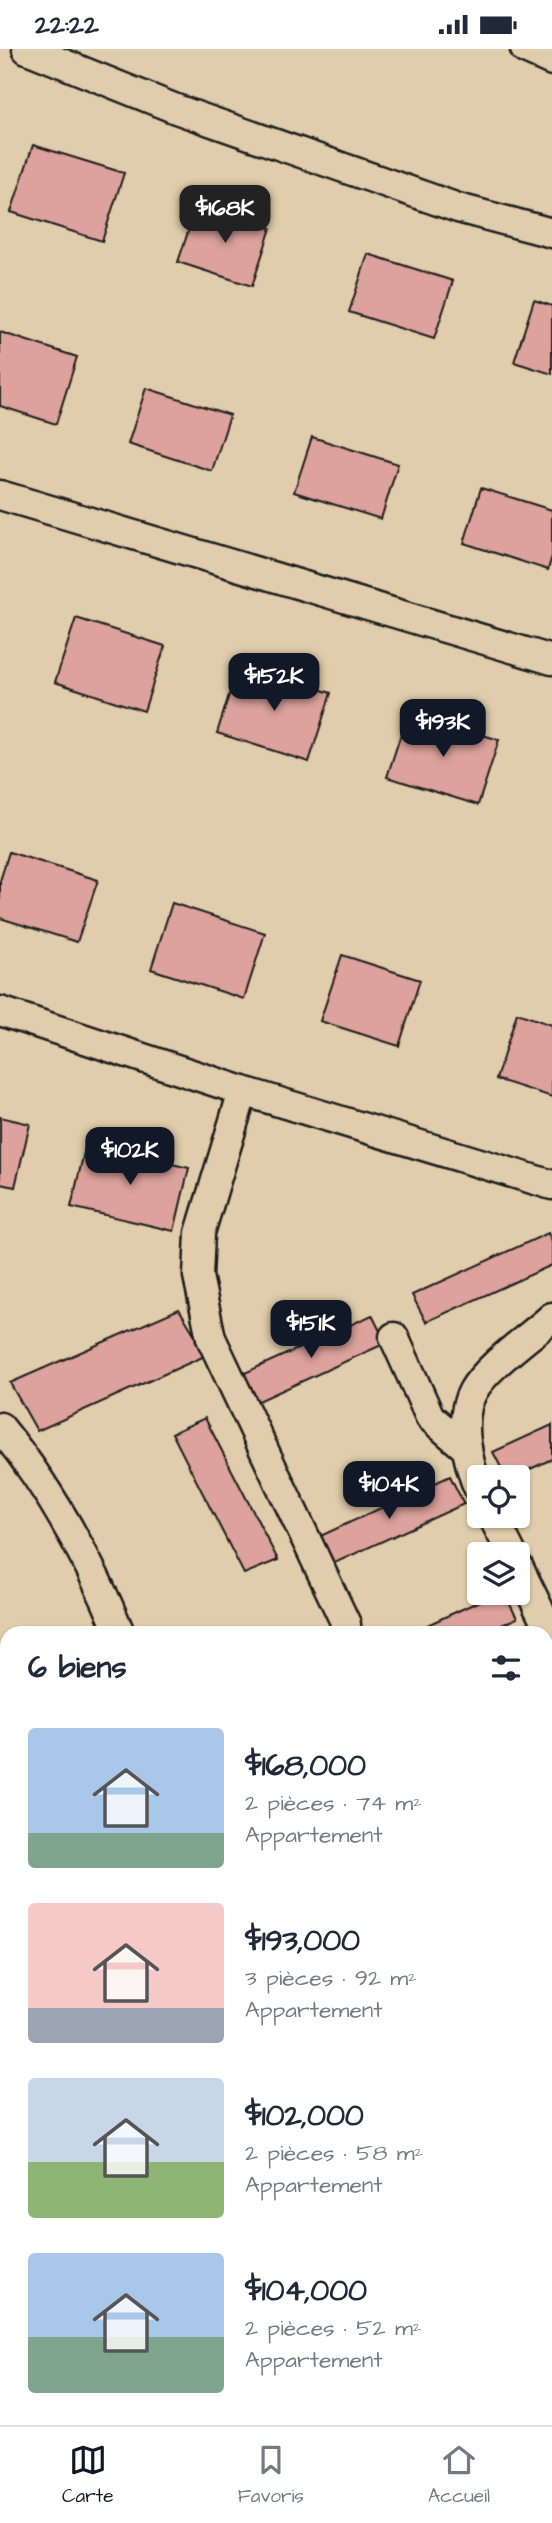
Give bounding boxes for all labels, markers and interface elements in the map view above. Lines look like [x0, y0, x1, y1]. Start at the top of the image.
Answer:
text: 22:22 [35, 7, 99, 43]
pin: $168K [176, 185, 274, 245]
text: $168K [195, 192, 255, 224]
pin: $152K [225, 653, 323, 713]
text: $152K [244, 660, 304, 692]
pin: $193K [394, 699, 492, 759]
text: $193K [416, 706, 470, 738]
pin: $102K [81, 1127, 179, 1187]
text: $102K [101, 1134, 159, 1166]
pin: $151K [262, 1301, 360, 1360]
text: $151K [287, 1307, 335, 1339]
pin: $104K [340, 1461, 438, 1521]
map controls [467, 1465, 530, 1605]
button: locate [467, 1465, 530, 1528]
text: $104K [359, 1468, 419, 1500]
button: layers [467, 1542, 530, 1605]
text: 6 biens [28, 1647, 127, 1689]
icon: filters [487, 1649, 525, 1687]
text: $168,000 [245, 1745, 366, 1787]
icon: home [84, 1756, 168, 1840]
text: 2 pièces · 74 m² [245, 1787, 422, 1819]
text: Appartement [245, 1819, 383, 1851]
text: $193,000 [245, 1920, 360, 1962]
icon: home [84, 1931, 168, 2015]
text: 3 pièces · 92 m² [245, 1962, 417, 1994]
text: Appartement [245, 1994, 383, 2026]
text: $102,000 [245, 2095, 364, 2137]
icon: home [84, 2106, 168, 2190]
text: 2 pièces · 58 m² [245, 2137, 423, 2169]
text: Appartement [245, 2169, 383, 2201]
text: $104,000 [245, 2270, 367, 2312]
icon: home [84, 2281, 168, 2365]
text: 2 pièces · 52 m² [245, 2312, 421, 2344]
text: Appartement [245, 2344, 383, 2376]
tab: Carte [62, 2441, 114, 2510]
tab: Favoris [238, 2441, 304, 2510]
tab: Accueil [428, 2441, 490, 2510]

